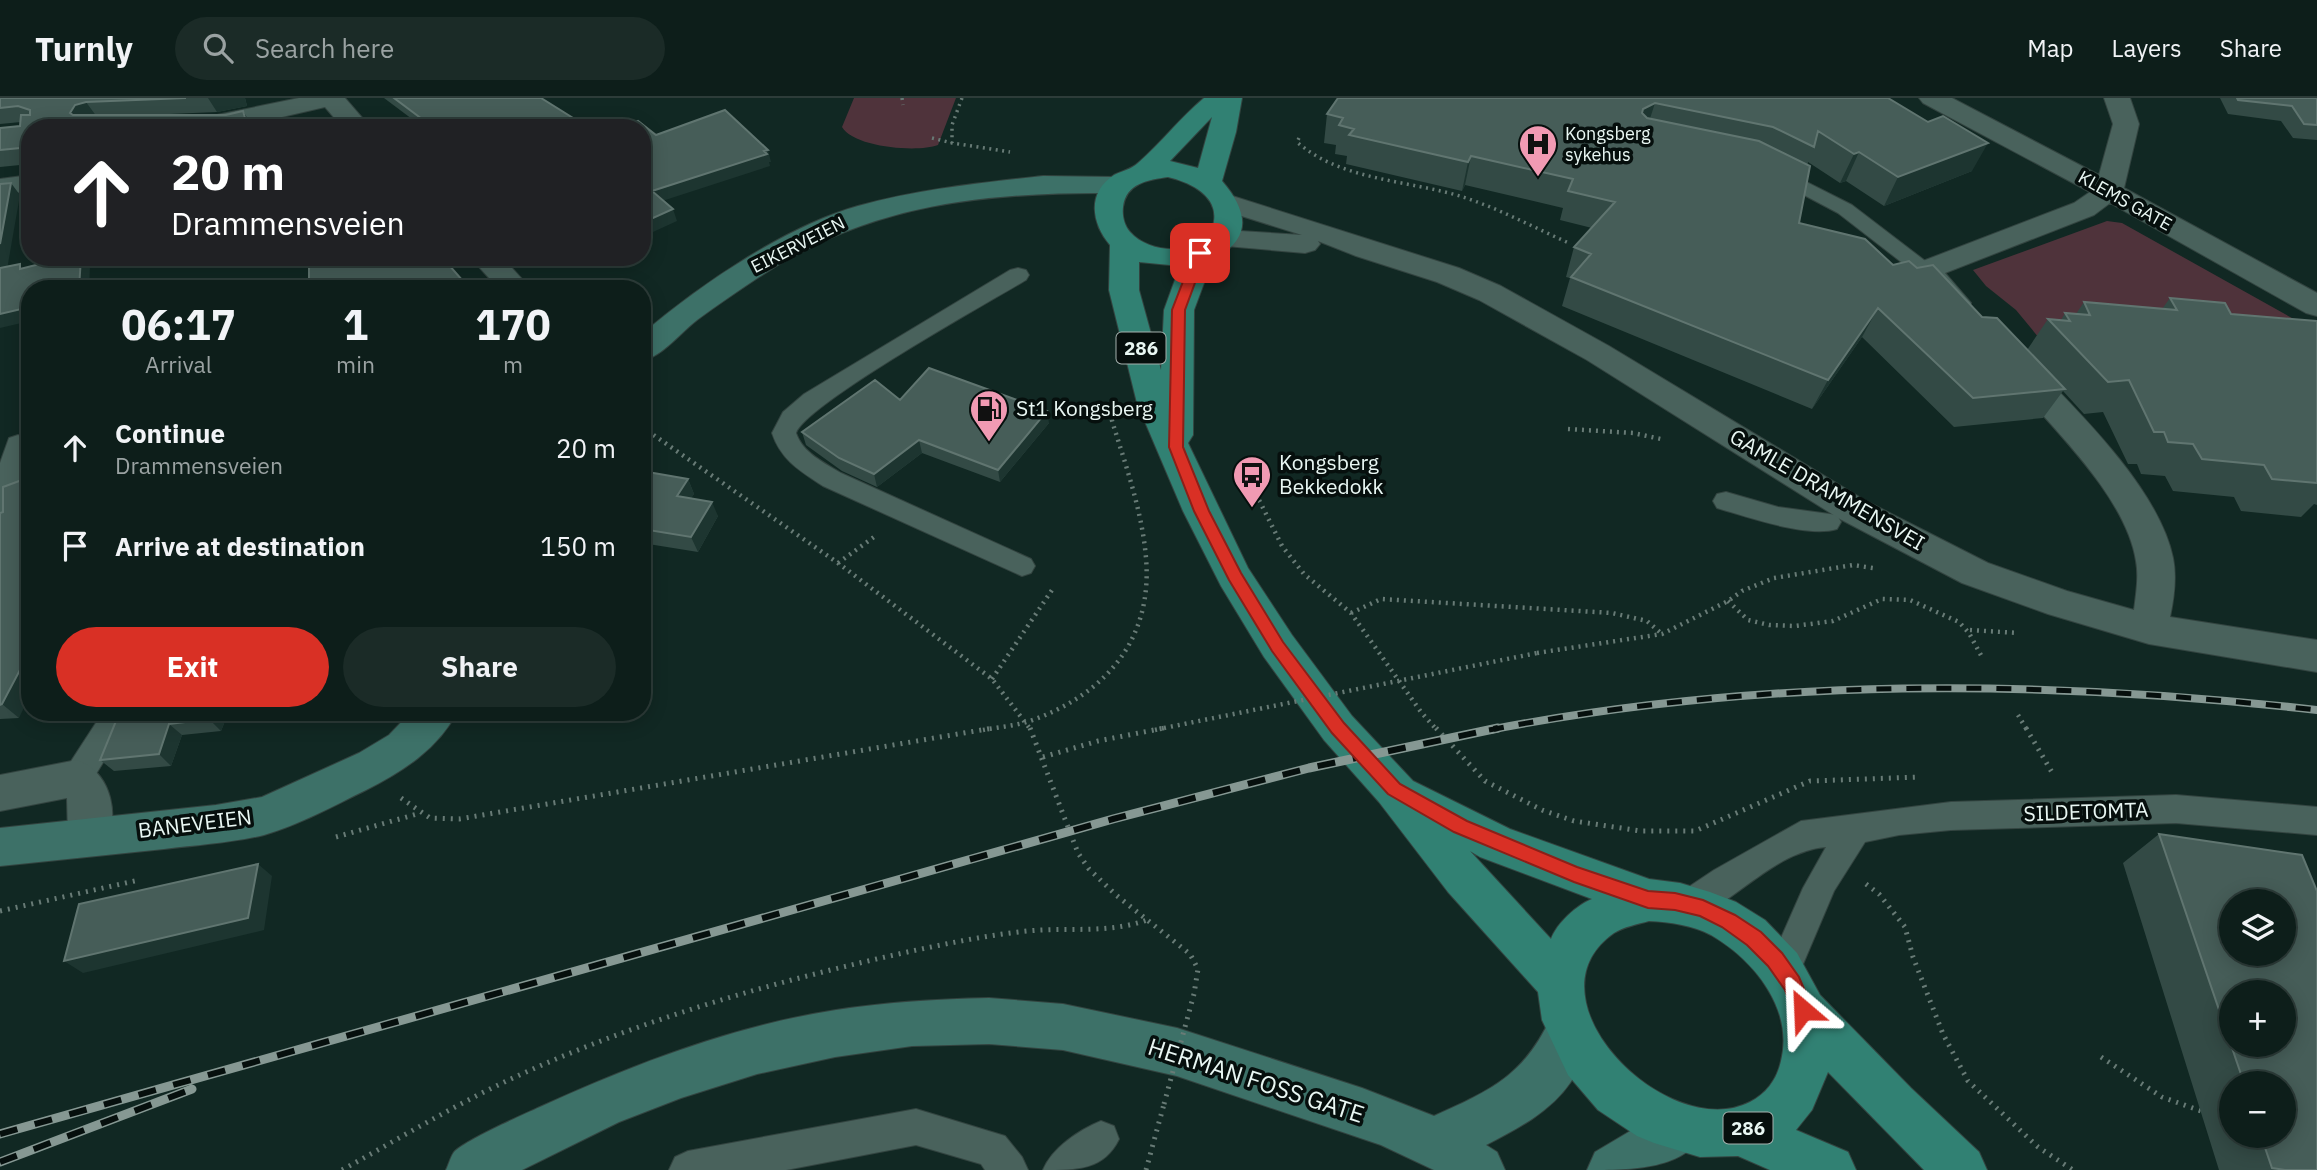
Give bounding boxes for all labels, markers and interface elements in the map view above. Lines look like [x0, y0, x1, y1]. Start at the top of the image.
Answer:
search box [175, 17, 665, 80]
text: Turnly [35, 27, 133, 70]
icon: search [199, 29, 237, 67]
text: Search here [255, 31, 394, 65]
text: Map [2027, 32, 2074, 64]
text: Layers [2112, 32, 2182, 64]
text: Share [2220, 32, 2282, 64]
place label: Kongsberg sykehus [1565, 122, 1651, 166]
hospital icon: Kongsberg sykehus [1517, 123, 1559, 178]
text: 20 m [171, 140, 285, 203]
icon: ahead [56, 147, 147, 238]
street label: KLEMS GATE [2074, 165, 2176, 236]
text: Drammensveien [171, 202, 405, 244]
street label: EIKERVEIEN [747, 211, 849, 278]
pin [1170, 223, 1230, 283]
icon: arrive [1181, 234, 1219, 272]
text: 06:17 [121, 297, 236, 352]
text: 1 [343, 297, 368, 352]
text: 170 [475, 297, 551, 352]
road number: 286 [1116, 332, 1166, 364]
text: Arrival [145, 349, 212, 379]
text: min [336, 349, 375, 379]
text: m [503, 349, 523, 379]
fuel station icon: St1 Kongsberg [968, 388, 1010, 443]
place label: St1 Kongsberg [1016, 394, 1153, 422]
text: Continue [115, 416, 225, 450]
street label: GAMLE DRAMMENSVEI [1725, 422, 1930, 556]
icon: ahead [56, 429, 94, 467]
text: 20 m [556, 431, 616, 465]
place label: Kongsberg Bekkedokk [1279, 448, 1384, 500]
text: Drammensveien [115, 450, 283, 480]
bus stop icon: Kongsberg Bekkedokk [1231, 454, 1273, 509]
icon: arrive [56, 527, 94, 565]
text: Arrive at destination [115, 529, 365, 563]
text: 150 m [540, 529, 616, 563]
button: Exit [56, 627, 329, 707]
button: Share [343, 627, 616, 707]
street label: SILDETOMTA [2023, 795, 2149, 827]
street label: BANEVEIEN [136, 802, 253, 844]
map controls [2219, 889, 2296, 1148]
button: layers [2219, 889, 2296, 966]
position arrow [1766, 973, 1840, 1047]
button: + [2219, 980, 2296, 1057]
street label: HERMAN FOSS GATE [1144, 1030, 1368, 1130]
button: − [2219, 1071, 2296, 1148]
road number: 286 [1724, 1112, 1772, 1144]

